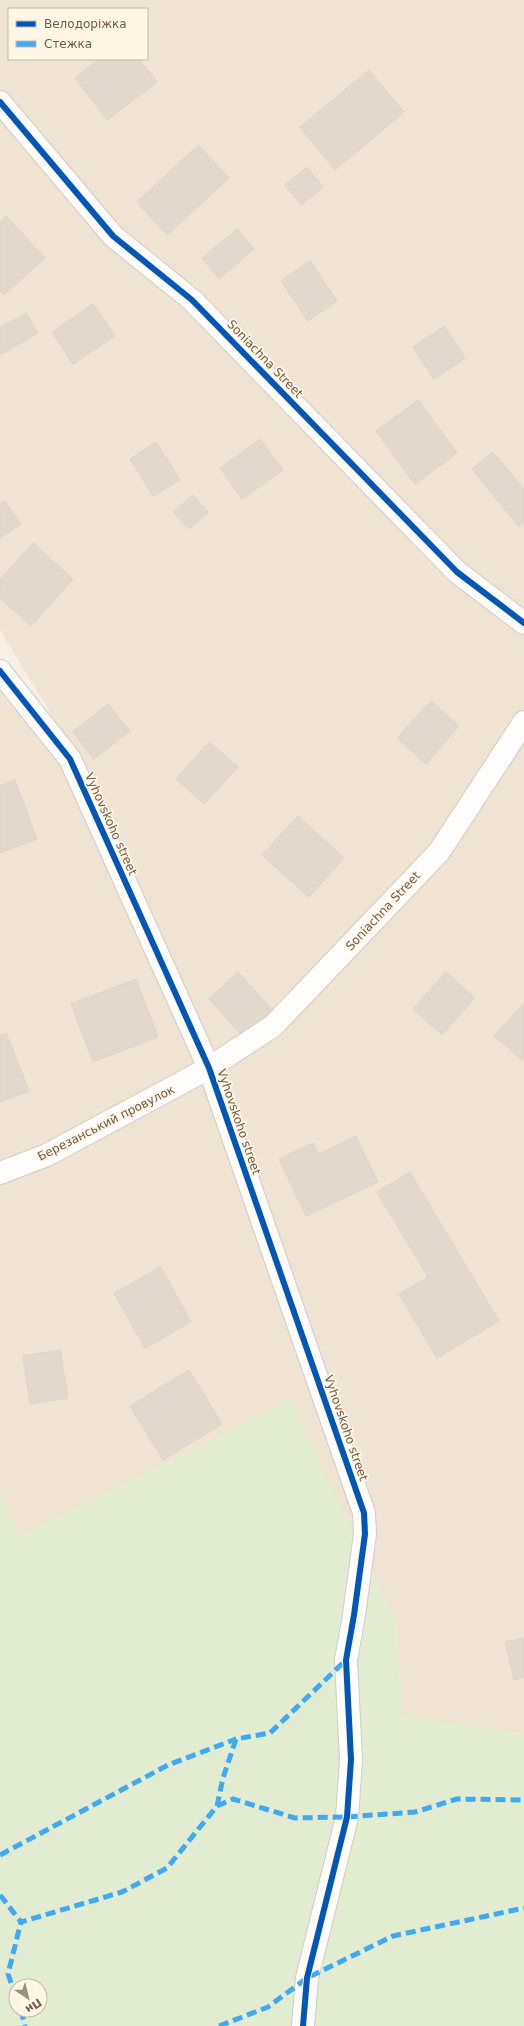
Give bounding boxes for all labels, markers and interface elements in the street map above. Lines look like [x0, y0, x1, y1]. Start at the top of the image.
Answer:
legend [8, 8, 148, 60]
text: Велодоріжка [44, 17, 127, 31]
text: Стежка [44, 37, 92, 51]
street label: Soniachna Street [224, 317, 306, 401]
street label: Vyhovskoho street [82, 770, 140, 878]
street label: Soniachna Street [343, 868, 423, 953]
street label: Vyhovskoho street [214, 1067, 264, 1177]
street label: Березанський провулок [35, 1082, 177, 1164]
street label: Vyhovskoho street [321, 1373, 371, 1483]
north arrow [8, 1978, 48, 2018]
text: Пн [23, 1996, 44, 2016]

